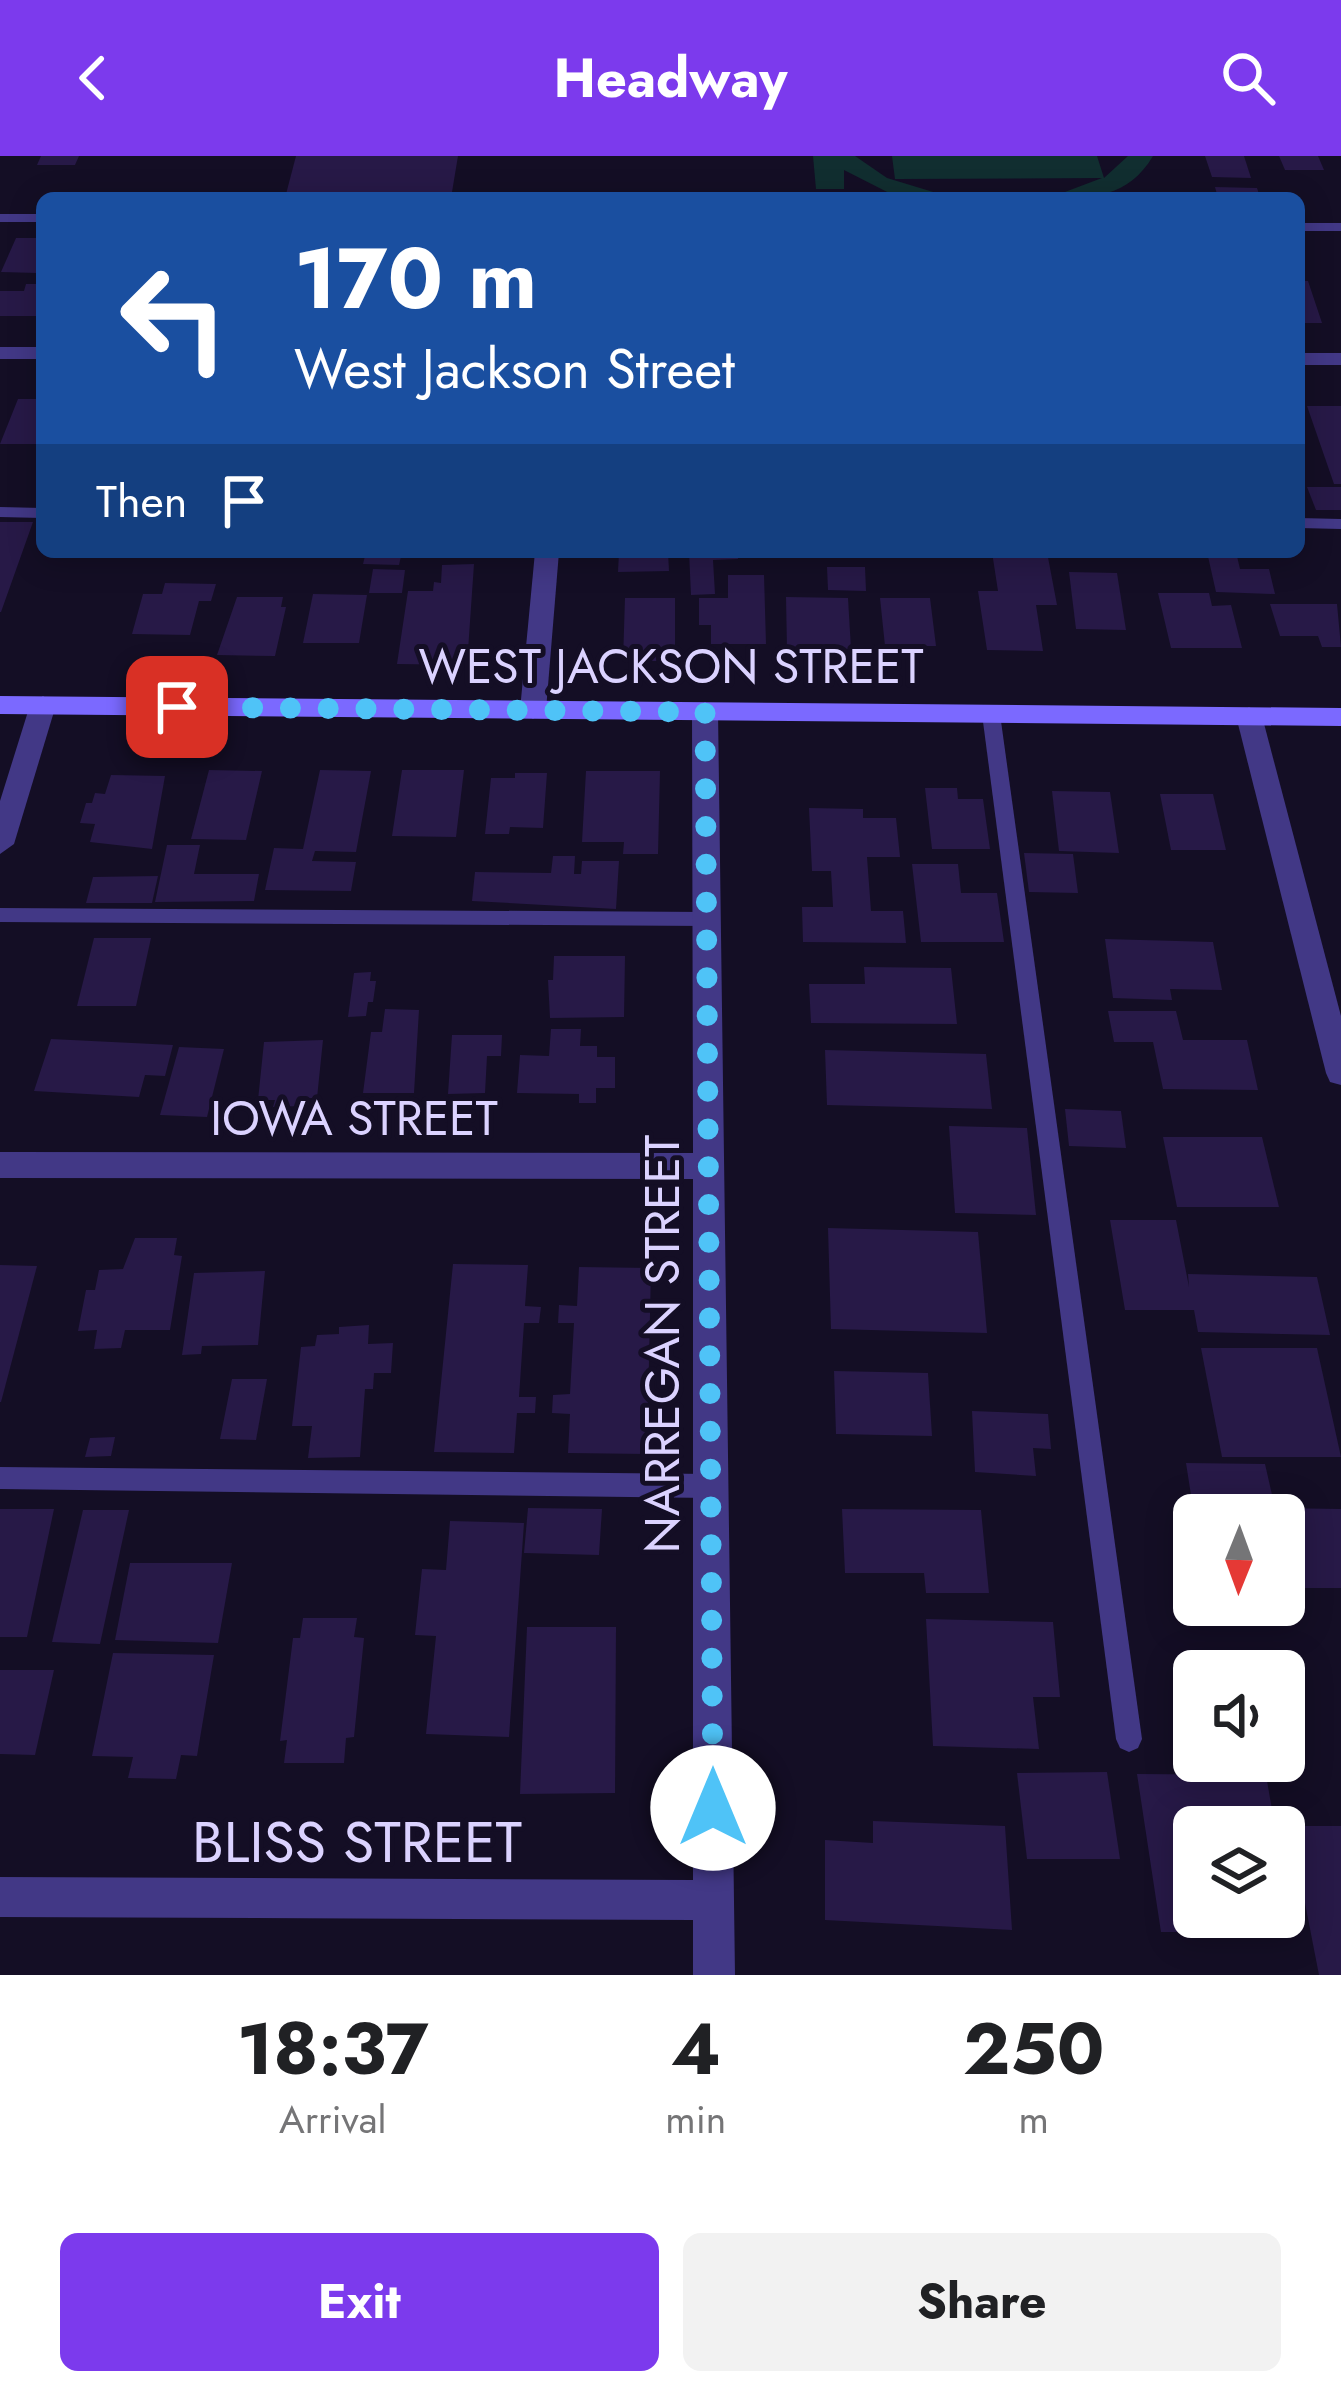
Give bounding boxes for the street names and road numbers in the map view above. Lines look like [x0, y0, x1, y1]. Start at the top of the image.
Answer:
street label: WEST JACKSON STREET [418, 632, 924, 701]
street label: IOWA STREET [210, 1084, 498, 1153]
street label: NARREGAN STREET [628, 1135, 697, 1553]
street label: BLISS STREET [192, 1801, 522, 1883]

